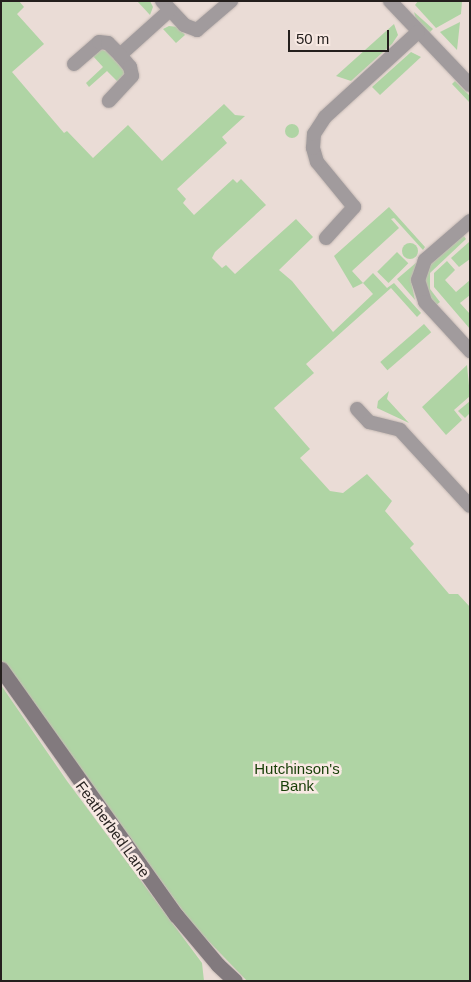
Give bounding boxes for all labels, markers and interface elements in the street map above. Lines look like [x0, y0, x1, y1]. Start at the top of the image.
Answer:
scale bar [291, 20, 392, 52]
text: 50 m [296, 30, 329, 47]
park label: Hutchinson's Bank [254, 759, 340, 794]
street label: Featherbed Lane [72, 777, 154, 881]

